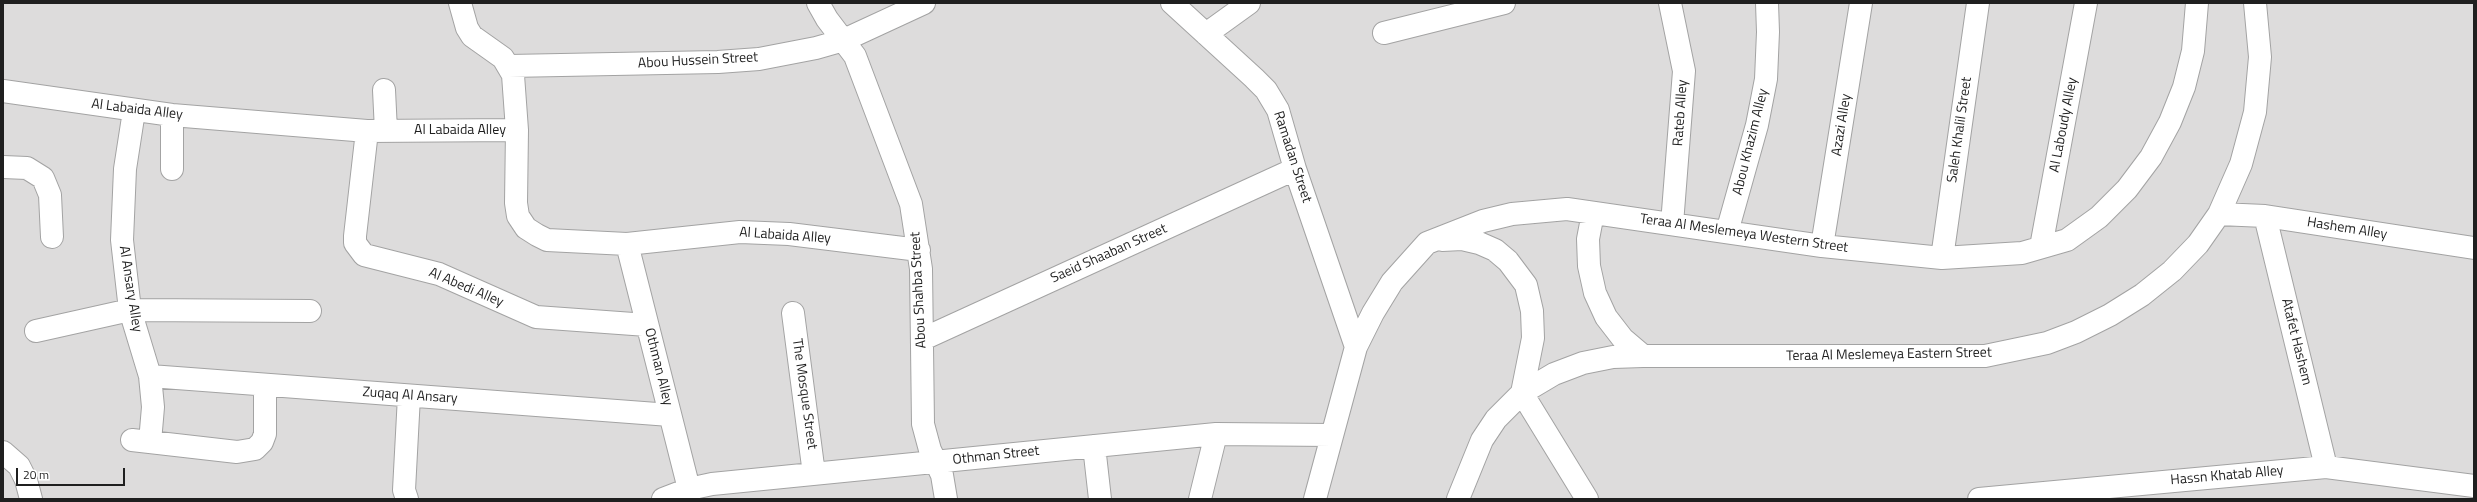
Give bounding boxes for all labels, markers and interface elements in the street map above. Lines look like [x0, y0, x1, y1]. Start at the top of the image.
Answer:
street label: Abou Hussein Street [637, 49, 759, 73]
street label: Saleh Khalil Street [1944, 76, 1976, 184]
street label: Al Laboudy Alley [2047, 76, 2081, 174]
street label: Rateb Alley [1670, 79, 1692, 147]
street label: Abou Khazim Alley [1730, 87, 1772, 197]
street label: Azazi Alley [1829, 93, 1855, 157]
street label: Al Labaida Alley [90, 96, 184, 124]
street label: Ramadan Street [1269, 109, 1315, 205]
street label: Al Labaida Alley [414, 123, 506, 139]
street label: Teraa Al Meslemeya Western Street [1639, 211, 1849, 257]
street label: Hashem Alley [2306, 214, 2388, 244]
street label: Saeid Shaaban Street [1048, 221, 1170, 287]
street label: Al Labaida Alley [739, 224, 831, 248]
street label: Abou Shahba Street [908, 231, 930, 349]
street label: Al Ansary Alley [115, 245, 145, 333]
street label: Al Abedi Alley [426, 265, 506, 311]
street label: Atafet Hashem [2277, 297, 2315, 387]
street label: Othman Alley [640, 326, 676, 408]
street label: The Mosque Street [788, 338, 820, 450]
street label: Teraa Al Meslemeya Eastern Street [1786, 345, 1992, 365]
street label: Zuqaq Al Ansary [362, 384, 458, 408]
street label: Othman Street [952, 443, 1040, 469]
scale bar [18, 460, 127, 486]
street label: Hassn Khatab Alley [2170, 463, 2284, 489]
text: 20 m [23, 465, 49, 484]

